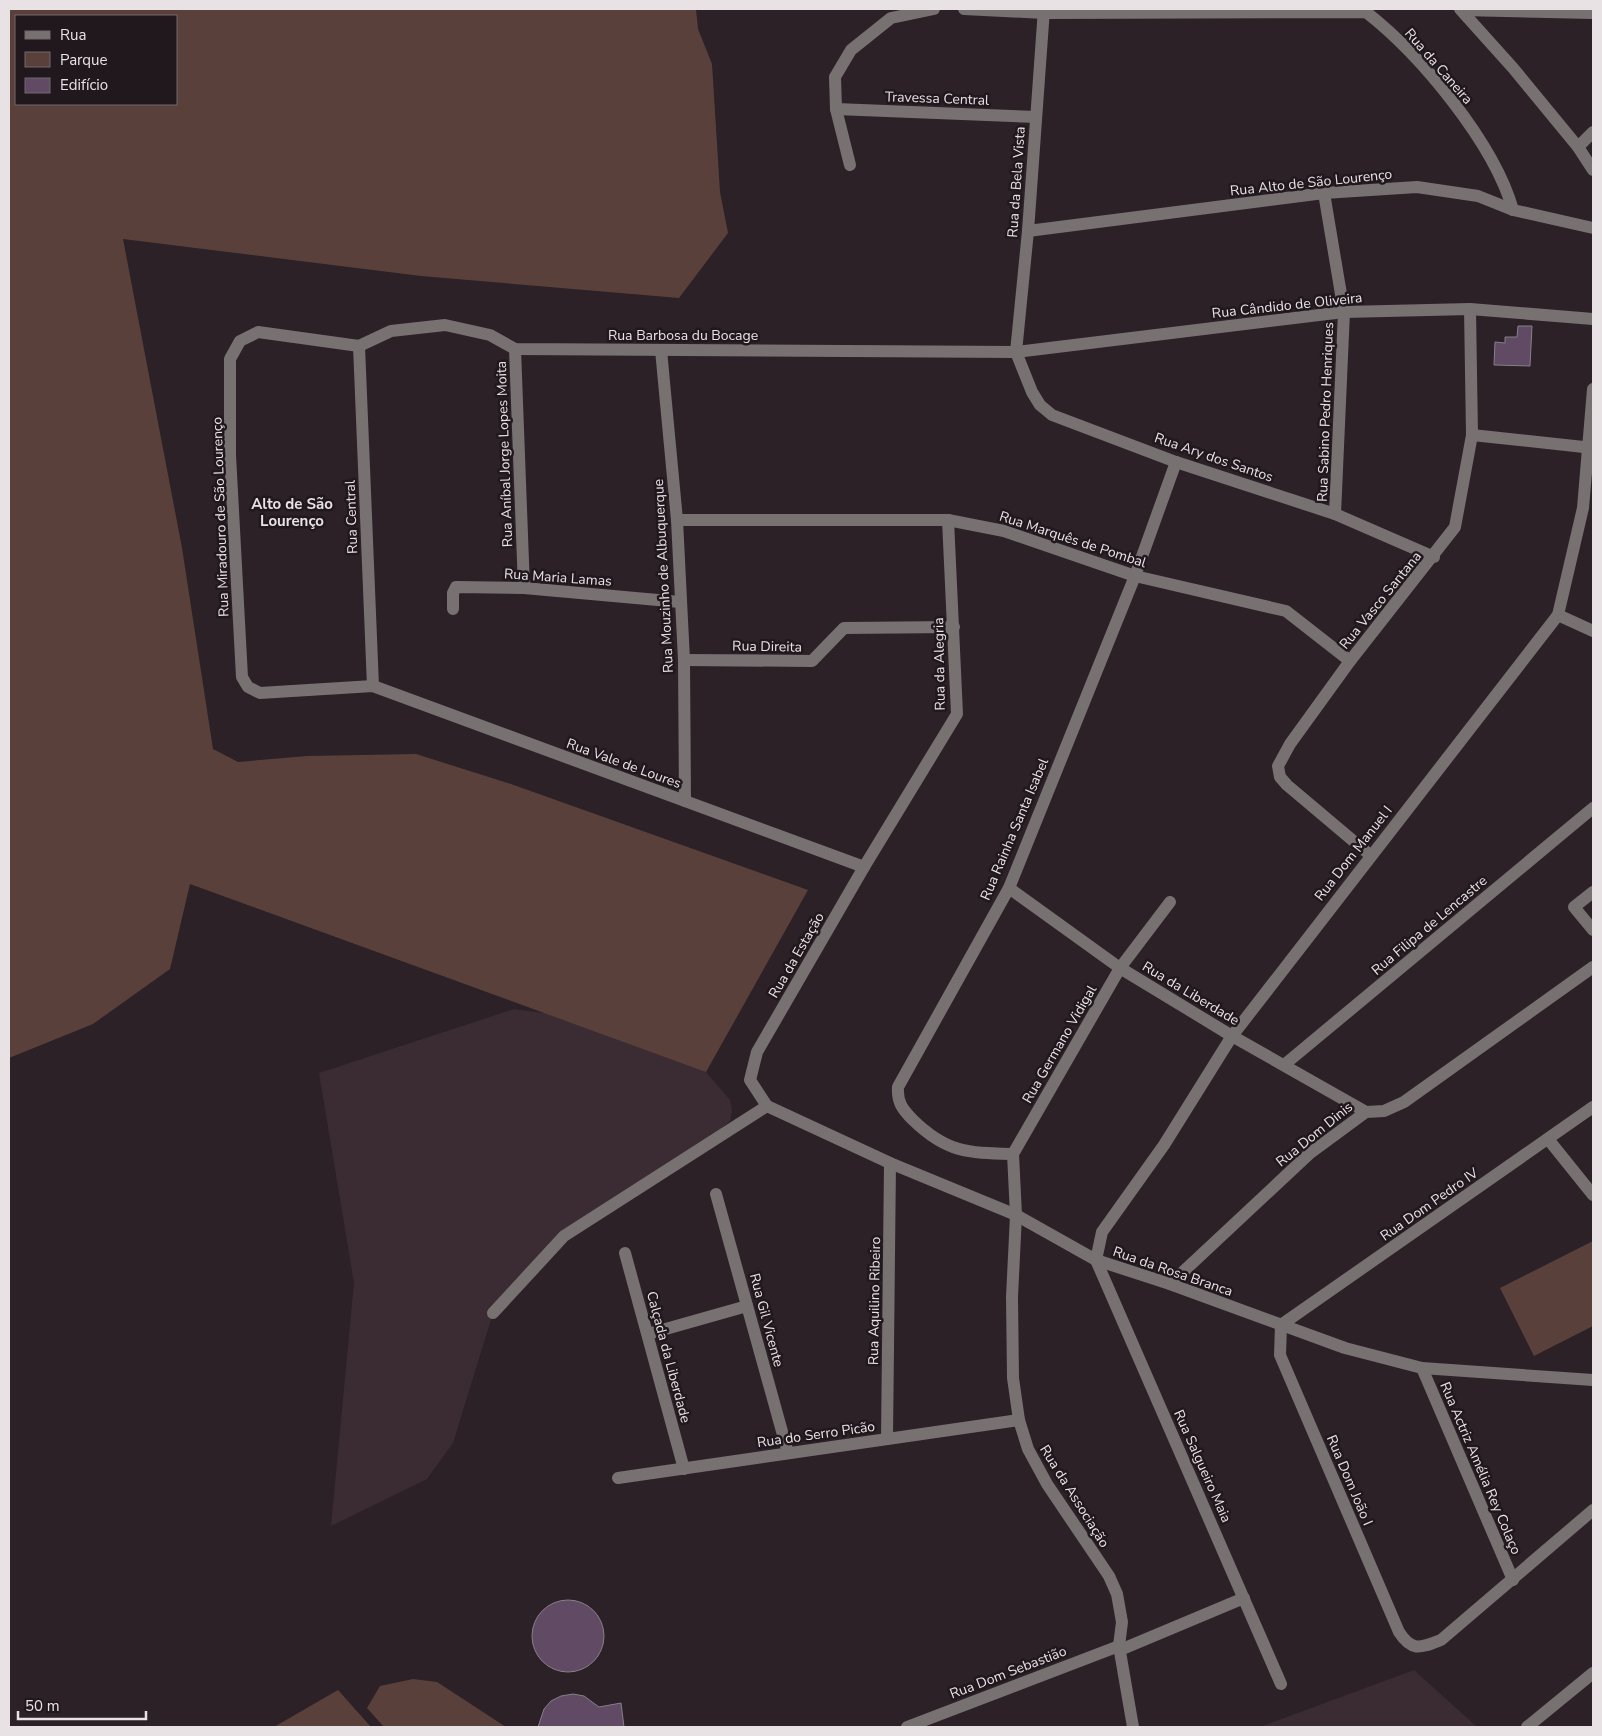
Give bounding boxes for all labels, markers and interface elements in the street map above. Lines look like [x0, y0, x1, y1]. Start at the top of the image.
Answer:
legend [15, 15, 178, 105]
street label: Rua da Caneira [1400, 24, 1477, 108]
text: Rua [60, 25, 86, 45]
text: Parque [60, 50, 108, 70]
text: Edifício [60, 75, 108, 95]
street label: Travessa Central [884, 87, 990, 110]
street label: Rua da Bela Vista [1003, 126, 1030, 238]
street label: Rua Alto de São Lourenço [1229, 165, 1393, 200]
street label: Rua Cândido de Oliveira [1211, 288, 1363, 323]
street label: Rua Sabino Pedro Henriques [1313, 321, 1338, 502]
street label: Rua Barbosa du Bocage [608, 326, 758, 345]
street label: Rua Aníbal Jorge Lopes Moita [492, 361, 517, 547]
street label: Rua Miradouro de São Lourenço [208, 416, 233, 617]
street label: Rua Ary dos Santos [1152, 428, 1276, 487]
street label: Rua Mouzinho de Albuquerque [649, 478, 678, 673]
street label: Rua Central [341, 479, 362, 554]
district label: Alto de São Lourenço [251, 494, 333, 531]
street label: Rua Marquês de Pombal [997, 507, 1150, 573]
street label: Rua Vasco Santana [1335, 547, 1426, 653]
street label: Rua Maria Lamas [503, 564, 613, 591]
street label: Rua da Alegria [929, 617, 950, 711]
street label: Rua Direita [732, 636, 802, 657]
street label: Rua Vale de Loures [564, 734, 684, 793]
street label: Rua Rainha Santa Isabel [976, 754, 1053, 903]
street label: Rua Dom Manuel I [1310, 802, 1397, 905]
street label: Rua Filipa de Lencastre [1367, 871, 1491, 979]
street label: Rua da Estação [764, 909, 829, 1002]
street label: Rua da Liberdade [1139, 957, 1243, 1030]
street label: Rua Germano Vidigal [1018, 981, 1102, 1107]
street label: Rua Dom Dinis [1272, 1097, 1357, 1171]
street label: Rua Dom Pedro IV [1376, 1163, 1482, 1245]
street label: Rua Aquilino Ribeiro [864, 1236, 885, 1365]
street label: Rua da Rosa Branca [1110, 1242, 1235, 1301]
street label: Rua Gil Vicente [745, 1271, 788, 1369]
street label: Calçada da Liberdade [642, 1289, 695, 1425]
street label: Rua Actriz Amélia Rey Colaço [1435, 1379, 1526, 1558]
street label: Rua Salgueiro Maia [1169, 1407, 1236, 1526]
street label: Rua do Serro Picão [756, 1417, 876, 1452]
street label: Rua Dom João I [1322, 1432, 1377, 1528]
street label: Rua da Associação [1035, 1441, 1114, 1551]
street label: Rua Dom Sebastião [947, 1641, 1069, 1703]
scale bar [18, 1688, 145, 1720]
text: 50 m [25, 1696, 60, 1716]

